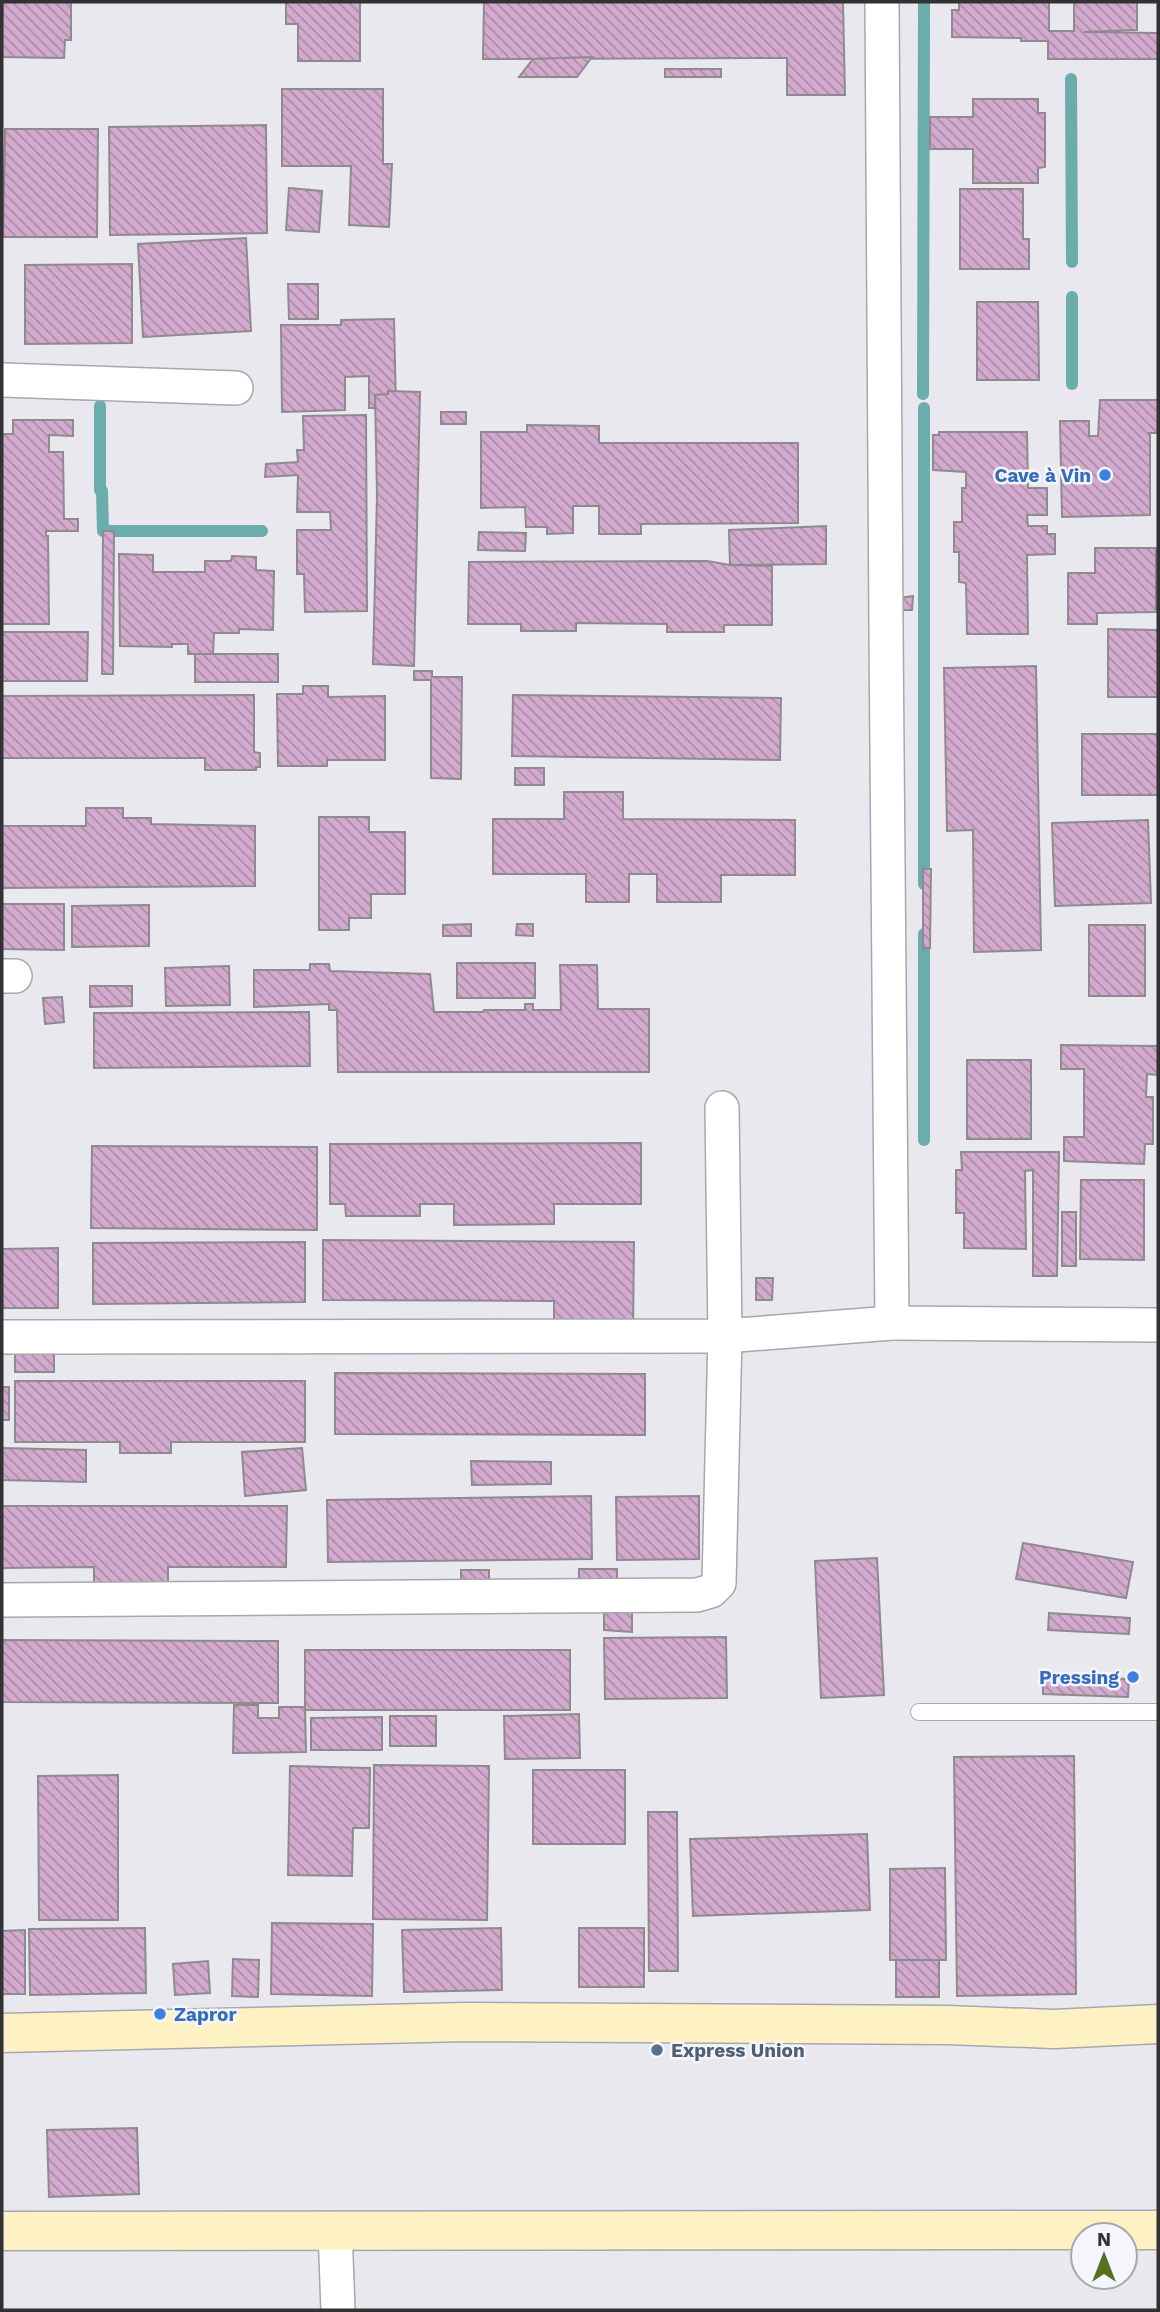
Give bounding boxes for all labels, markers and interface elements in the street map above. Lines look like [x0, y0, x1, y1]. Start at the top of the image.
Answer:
place label: Cave à Vin [995, 464, 1091, 487]
marker: Cave à Vin [1097, 467, 1113, 483]
place label: Pressing [1039, 1666, 1119, 1689]
marker: Pressing [1125, 1669, 1141, 1685]
place label: Zapror [174, 2003, 237, 2026]
marker: Zapror [152, 2006, 168, 2022]
place label: Express Union [671, 2039, 805, 2062]
marker: Express Union [649, 2042, 665, 2058]
north arrow [1069, 2221, 1139, 2291]
text: N [1097, 2228, 1111, 2251]

